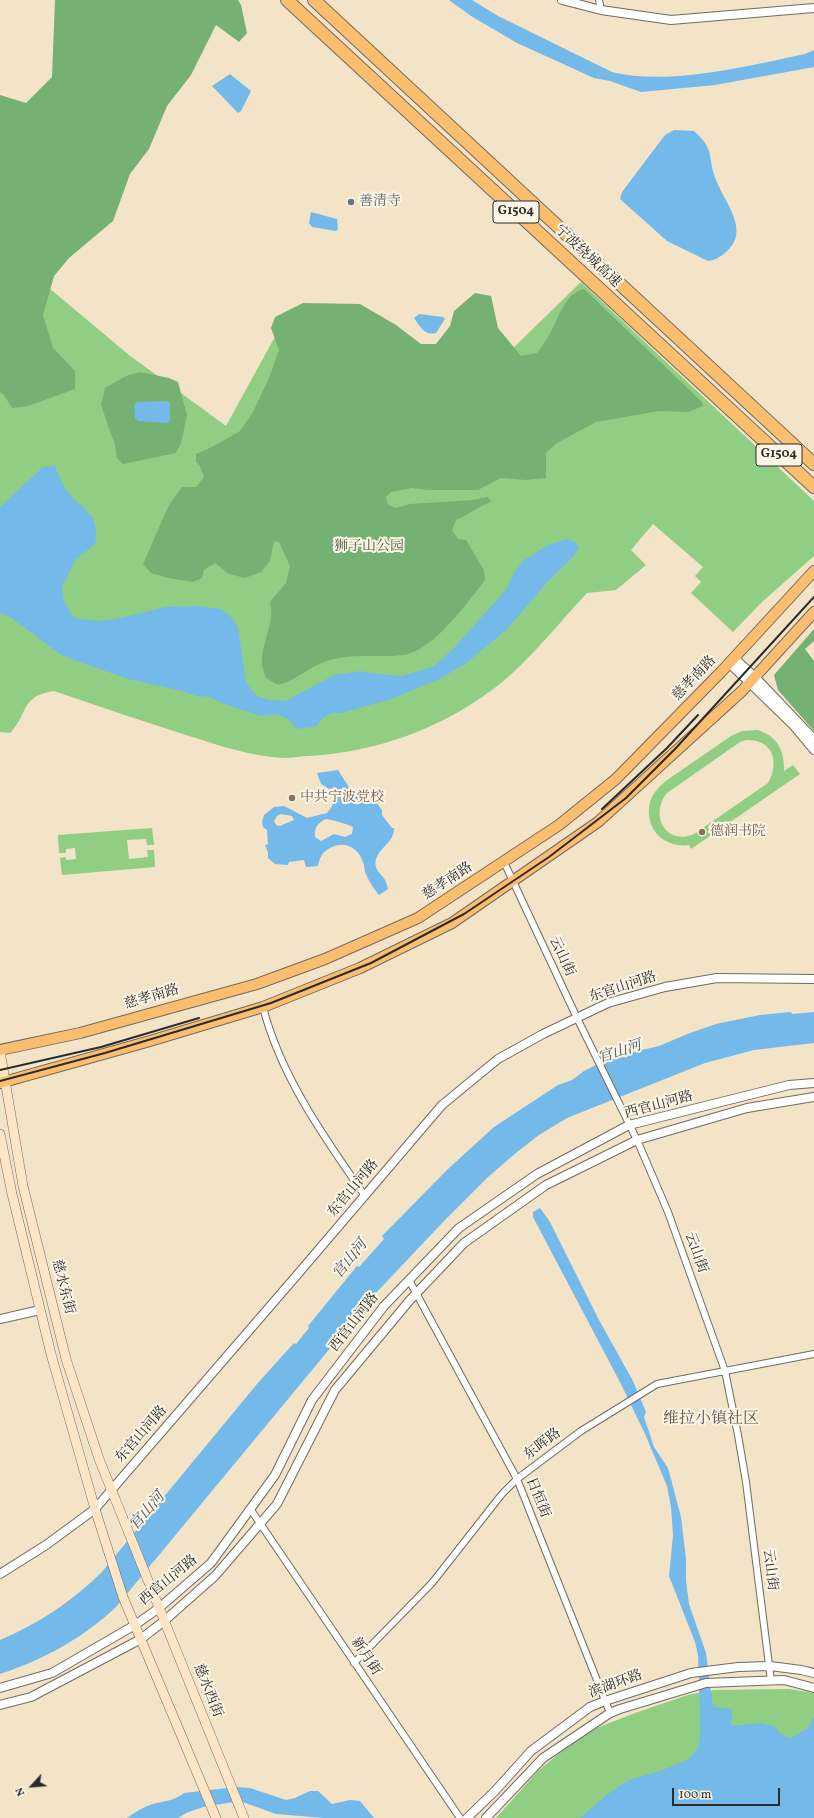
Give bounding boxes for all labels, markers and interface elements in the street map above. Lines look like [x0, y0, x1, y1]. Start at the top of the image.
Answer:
place label: 善清寺 [359, 194, 401, 210]
marker: 善清寺 [346, 197, 356, 207]
road number: G1504 [493, 201, 539, 223]
street label: 宁波绕城高速 [551, 222, 623, 292]
road number: G1504 [756, 444, 802, 466]
park label: 狮子山公园 [334, 539, 404, 555]
street label: 慈孝南路 [670, 653, 720, 705]
place label: 中共宁波党校 [300, 790, 384, 806]
marker: 中共宁波党校 [287, 793, 297, 803]
place label: 德润书院 [710, 824, 766, 840]
marker: 德润书院 [697, 827, 707, 837]
street label: 慈孝南路 [420, 860, 476, 904]
street label: 云山街 [545, 934, 577, 980]
street label: 东官山河路 [587, 969, 659, 1007]
street label: 慈孝南路 [123, 982, 181, 1014]
water label: 官山河 [596, 1037, 644, 1069]
street label: 西官山河路 [623, 1089, 695, 1123]
street label: 东官山河路 [325, 1157, 383, 1221]
street label: 云山街 [680, 1230, 710, 1276]
water label: 官山河 [330, 1237, 372, 1283]
street label: 慈水东街 [47, 1258, 77, 1316]
street label: 西官山河路 [327, 1290, 383, 1356]
street label: 东官山河路 [113, 1403, 171, 1467]
district label: 维拉小镇社区 [663, 1410, 759, 1430]
street label: 东晖路 [521, 1426, 565, 1464]
street label: 日恒街 [521, 1475, 553, 1521]
water label: 官山河 [126, 1489, 170, 1535]
street label: 云山街 [758, 1548, 780, 1592]
street label: 西官山河路 [137, 1552, 201, 1610]
street label: 新月街 [346, 1635, 384, 1679]
street label: 慈水西街 [189, 1662, 225, 1720]
street label: 滨湖环路 [587, 1668, 645, 1702]
north arrow [12, 1766, 52, 1806]
scale bar [674, 1780, 782, 1806]
text: N [12, 1785, 29, 1798]
text: 100 m [679, 1787, 711, 1803]

